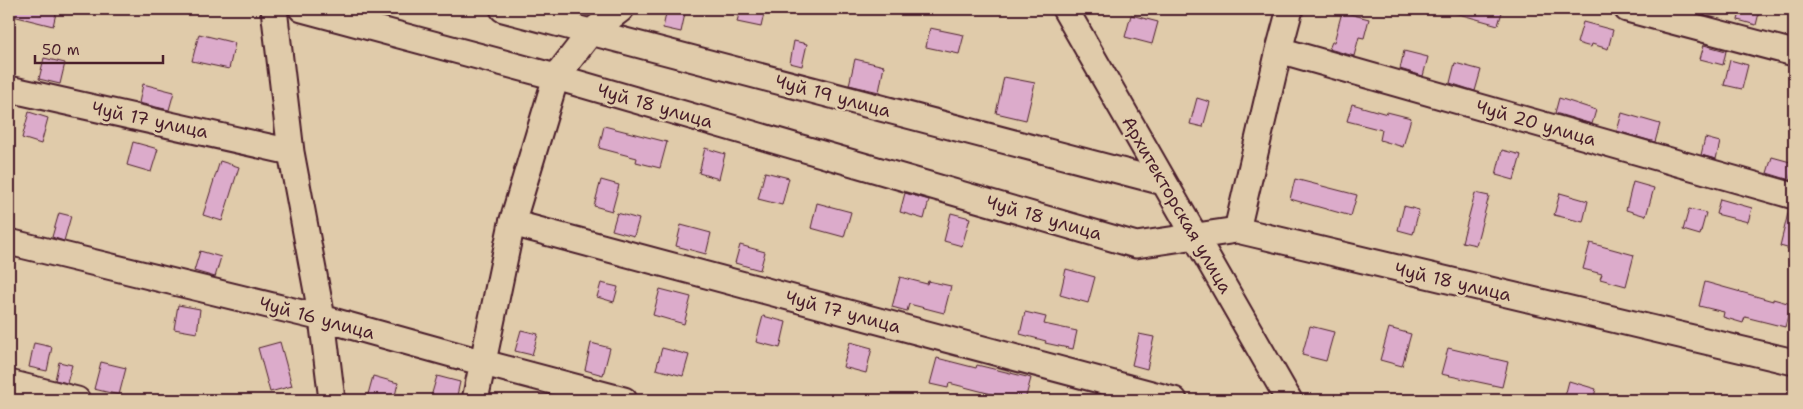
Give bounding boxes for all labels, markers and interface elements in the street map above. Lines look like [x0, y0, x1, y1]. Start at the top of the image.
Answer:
scale bar [35, 32, 162, 64]
text: 50 m [42, 40, 80, 60]
street label: Чуй 19 улица [773, 69, 893, 123]
street label: Чуй 18 улица [594, 78, 716, 134]
street label: Чуй 20 улица [1473, 94, 1599, 152]
street label: Чуй 17 улица [90, 96, 210, 144]
street label: Архитекторская улица [1116, 112, 1238, 298]
street label: Чуй 18 улица [983, 190, 1105, 246]
street label: Чуй 18 улица [1392, 257, 1514, 307]
street label: Чуй 17 улица [783, 285, 903, 339]
street label: Чуй 16 улица [256, 291, 378, 345]

